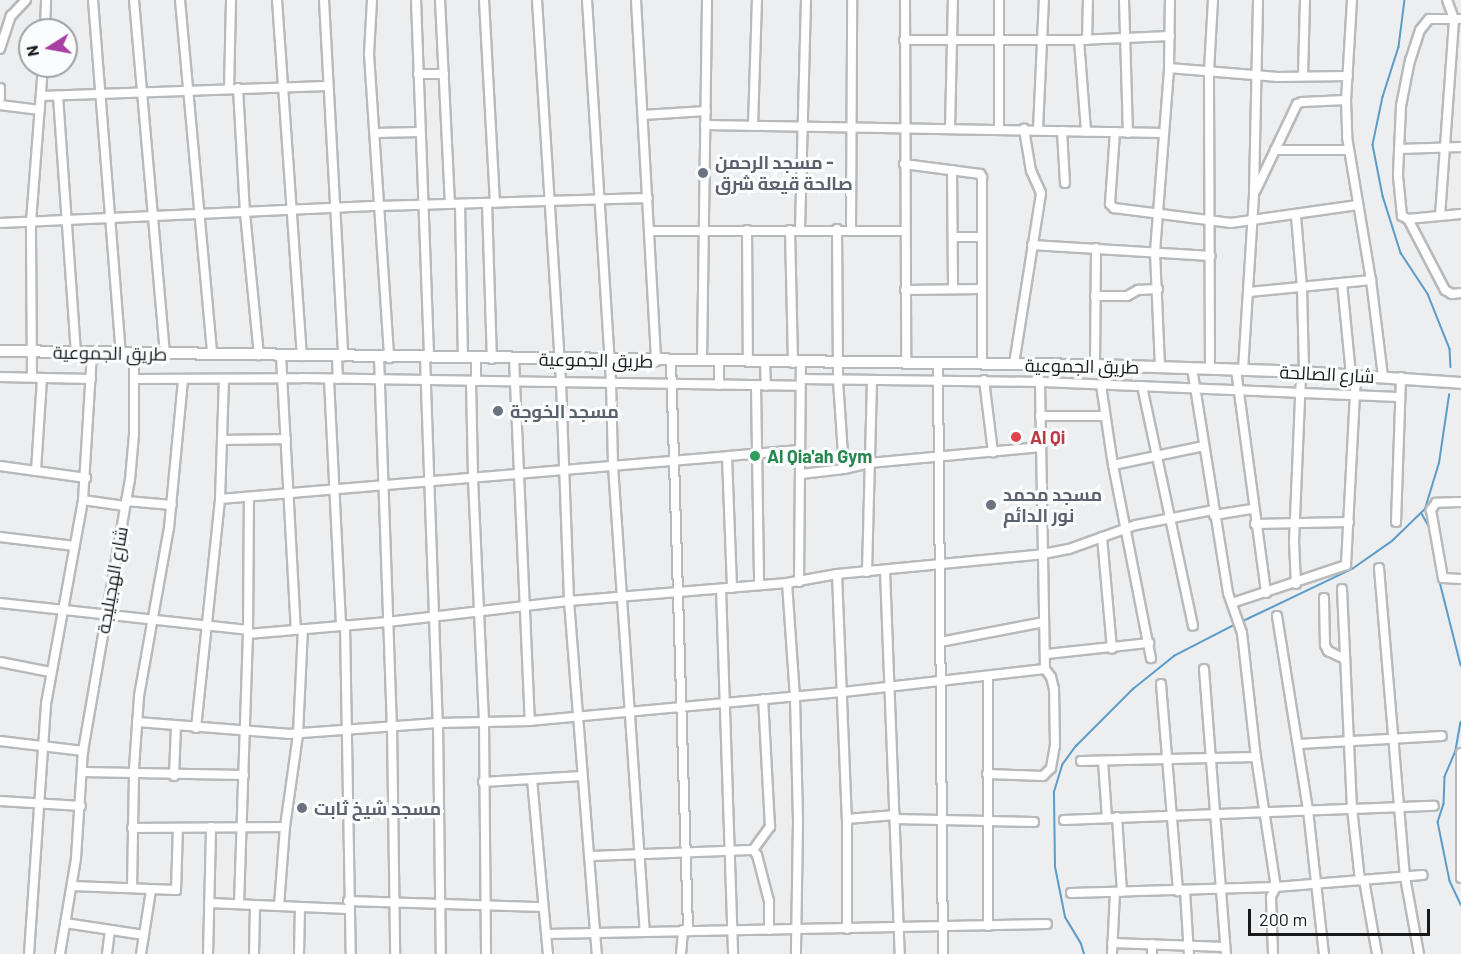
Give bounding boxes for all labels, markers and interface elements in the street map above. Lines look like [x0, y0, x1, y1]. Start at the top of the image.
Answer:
north arrow [18, 18, 78, 78]
text: N [21, 44, 42, 58]
place label: مسجد الرحمن - صالحة قيعة شرق [715, 152, 853, 195]
marker: مسجد الرحمن - صالحة قيعة شرق [696, 166, 710, 180]
street label: طريق الجموعية [53, 341, 167, 365]
street label: طريق الجموعية [539, 348, 653, 372]
street label: طريق الجموعية [1025, 354, 1139, 378]
street label: شارع الصالحة [1279, 361, 1375, 387]
place label: مسجد الخوجة [510, 400, 619, 422]
marker: مسجد الخوجة [491, 404, 505, 418]
place label: Al Qi [1030, 426, 1065, 448]
marker: Al Qi [1007, 428, 1025, 446]
place label: Al Qia'ah Gym [767, 445, 872, 467]
marker: Al Qia'ah Gym [748, 449, 762, 463]
place label: مسجد محمد نور الدائم [1003, 484, 1102, 526]
marker: مسجد محمد نور الدائم [984, 498, 998, 512]
street label: شارع الهجيليجة [92, 525, 132, 635]
place label: مسجد شيخ ثابت [314, 797, 441, 819]
marker: مسجد شيخ ثابت [295, 801, 309, 815]
scale bar [1251, 897, 1432, 935]
text: 200 m [1259, 908, 1307, 930]

